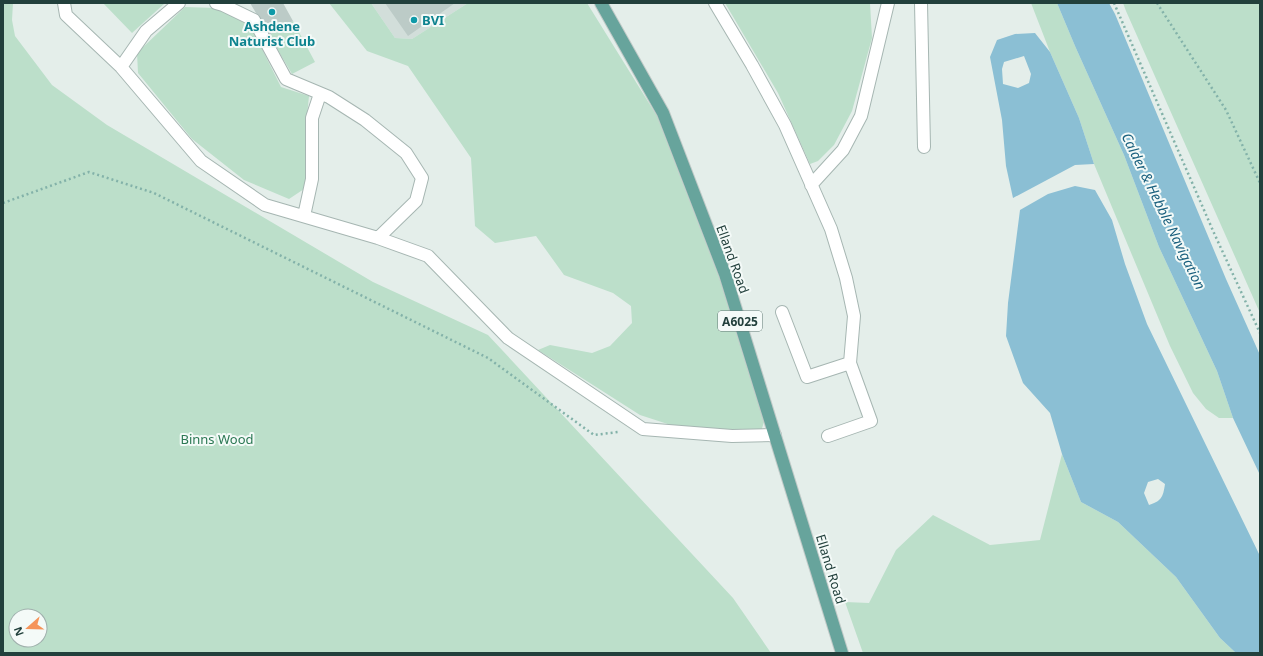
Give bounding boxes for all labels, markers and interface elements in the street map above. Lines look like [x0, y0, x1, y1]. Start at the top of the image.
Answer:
marker: Ashdene Naturist Club [267, 7, 277, 17]
place label: BVI [422, 11, 444, 29]
marker: BVI [409, 15, 419, 25]
place label: Ashdene Naturist Club [229, 17, 315, 50]
water label: Calder & Hebble Navigation [1118, 129, 1210, 293]
street label: Elland Road [712, 222, 754, 296]
road number: A6025 [718, 311, 762, 331]
park label: Binns Wood [180, 430, 254, 448]
street label: Elland Road [812, 532, 850, 606]
north arrow [8, 608, 48, 648]
text: N [10, 625, 27, 638]

